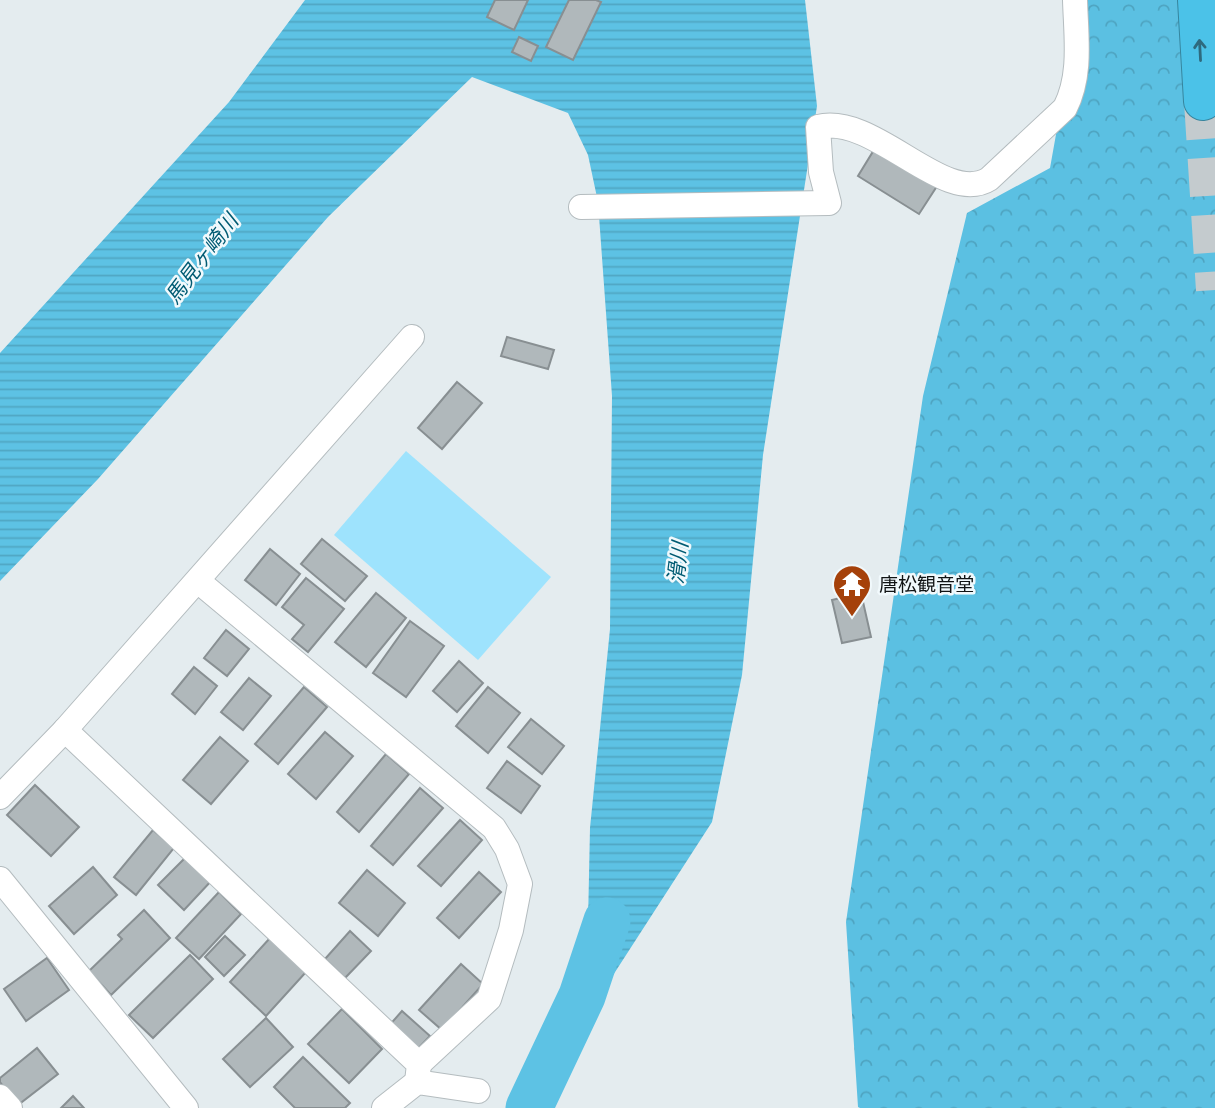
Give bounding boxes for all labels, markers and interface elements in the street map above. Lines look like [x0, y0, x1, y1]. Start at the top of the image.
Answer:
one-way arrow [1193, 40, 1206, 62]
water label: 馬見ヶ崎川 [159, 207, 245, 309]
water label: 滑川 [662, 538, 694, 585]
temple icon: 唐松観音堂 [831, 563, 873, 618]
place label: 唐松観音堂 [879, 572, 974, 596]

